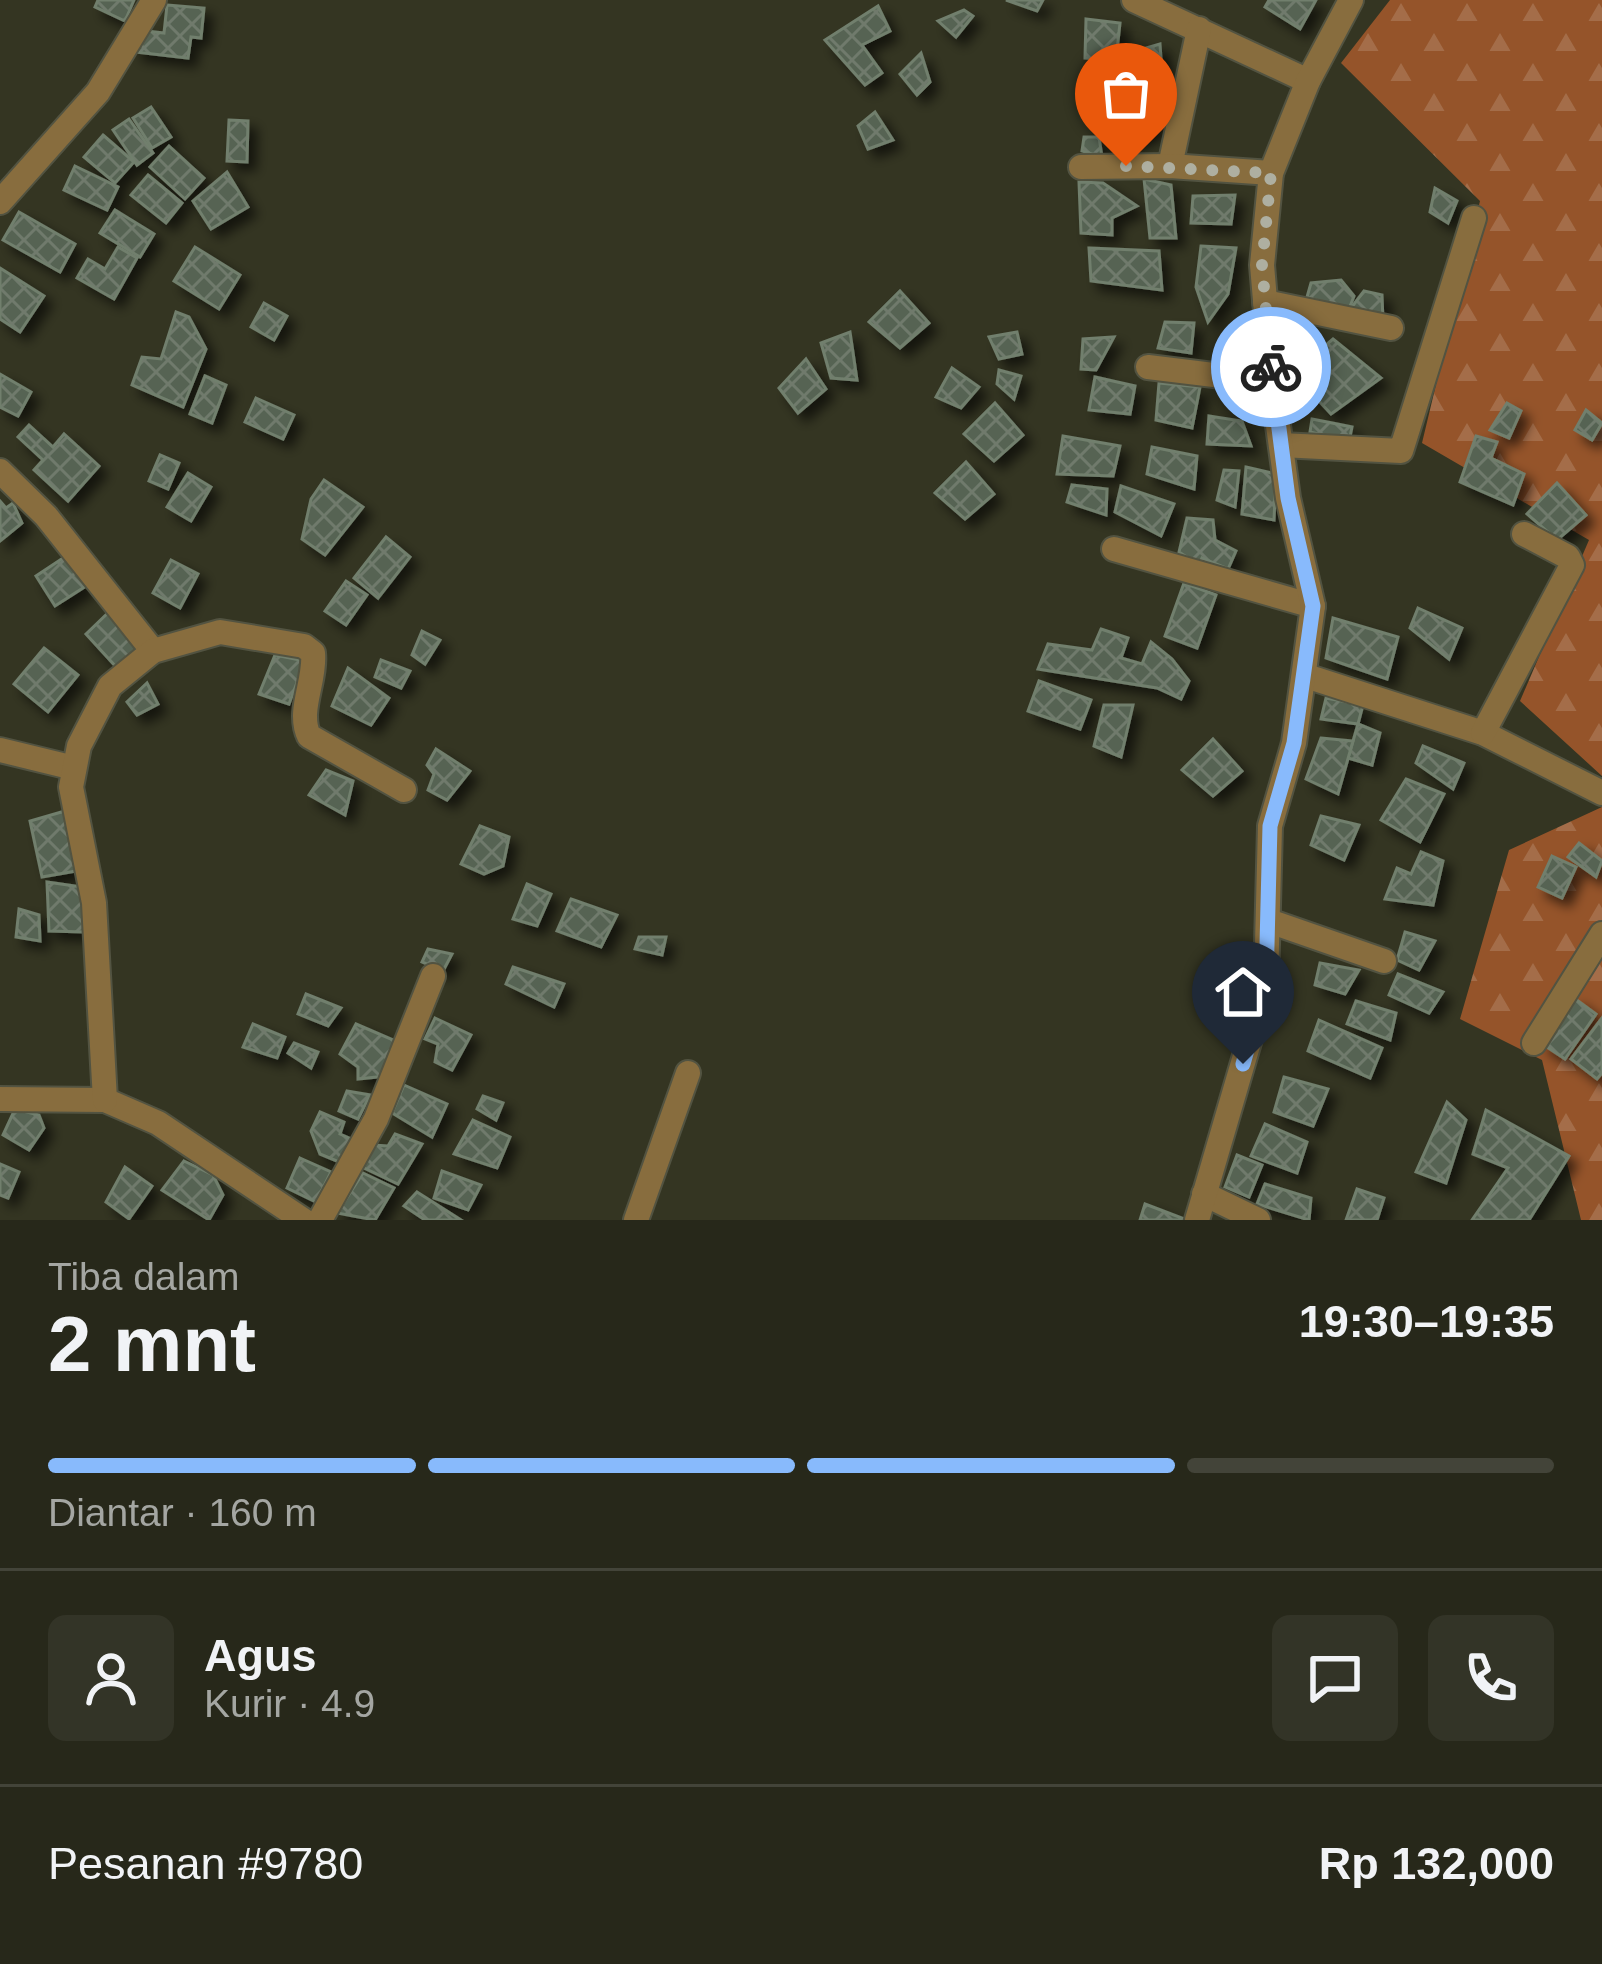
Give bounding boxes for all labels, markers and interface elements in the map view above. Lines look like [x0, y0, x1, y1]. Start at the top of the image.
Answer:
pin [1075, 43, 1177, 166]
icon: bag [1093, 61, 1159, 127]
courier [1211, 307, 1331, 427]
icon: bike [1238, 334, 1304, 400]
pin [1192, 941, 1294, 1064]
icon: home [1210, 959, 1276, 1025]
text: Tiba dalam [48, 1255, 239, 1298]
text: 19:30–19:35 [1299, 1296, 1554, 1347]
text: 2 mnt [48, 1300, 256, 1388]
text: Diantar · 160 m [48, 1491, 317, 1534]
button: person [48, 1615, 174, 1741]
button: chat [1272, 1615, 1398, 1741]
button: phone [1428, 1615, 1554, 1741]
text: Agus [204, 1630, 317, 1681]
text: Kurir · 4.9 [204, 1682, 375, 1725]
text: Pesanan #9780 [48, 1838, 363, 1889]
text: Rp 132,000 [1319, 1838, 1554, 1889]

